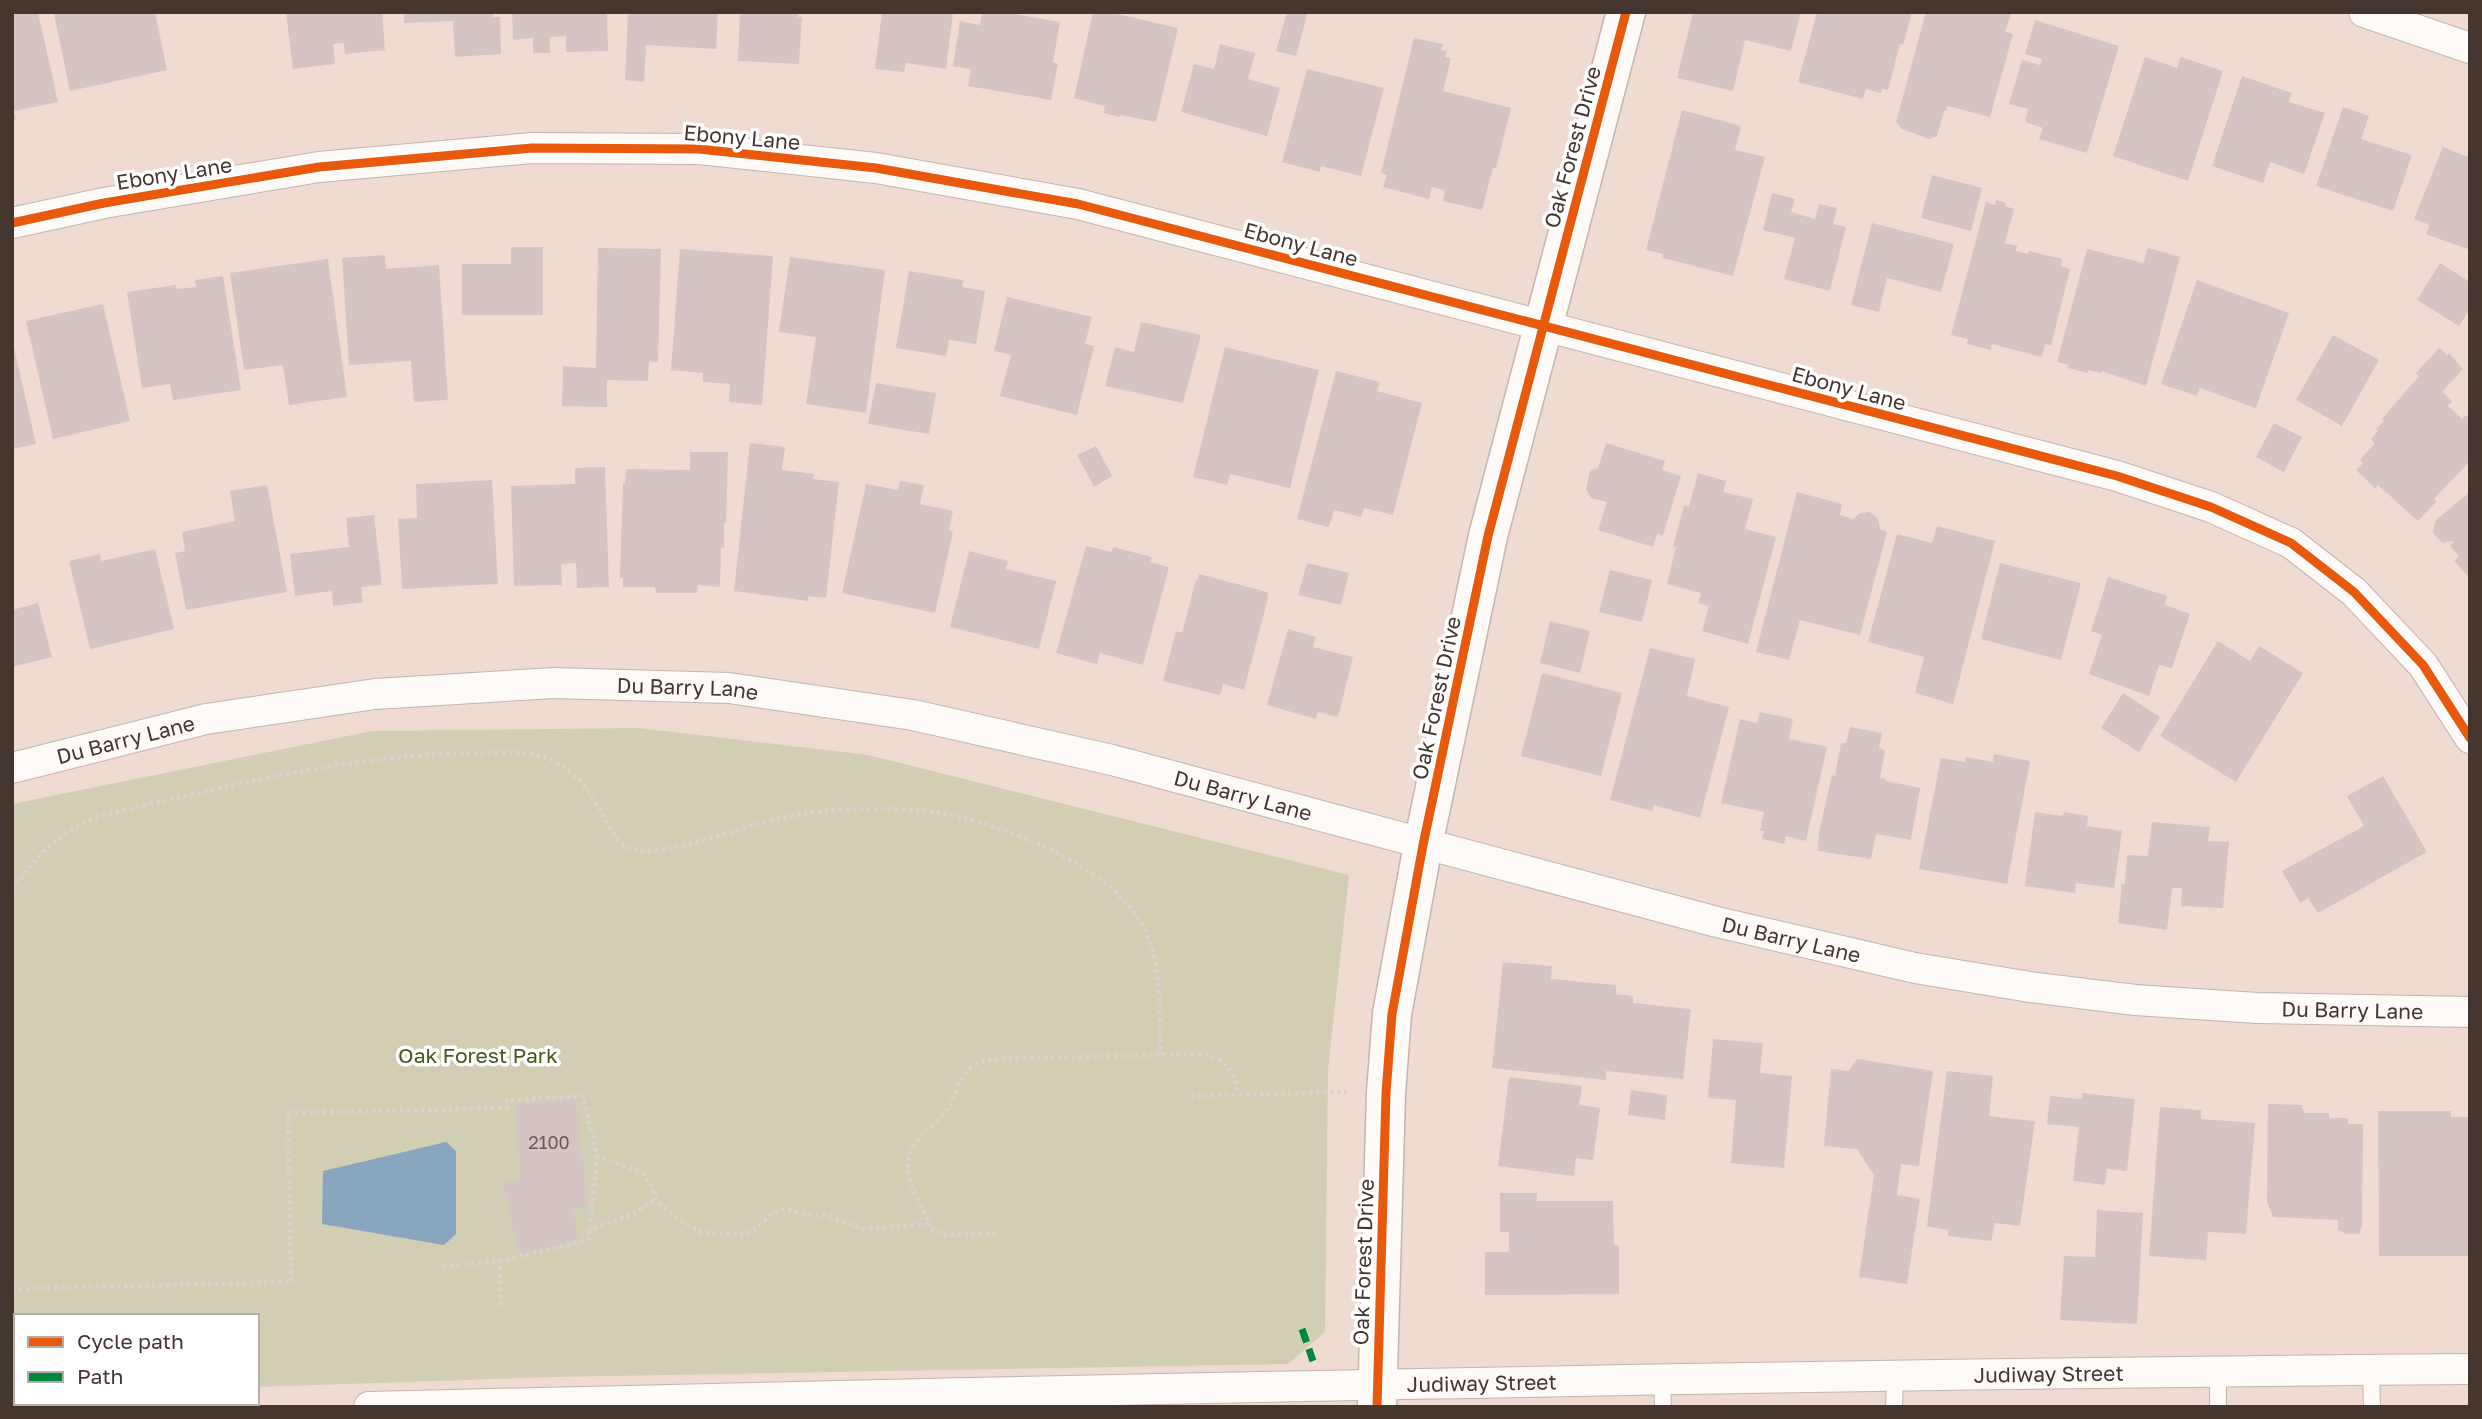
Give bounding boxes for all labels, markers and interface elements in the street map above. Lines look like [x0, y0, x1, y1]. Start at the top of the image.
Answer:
street label: Oak Forest Drive [1538, 63, 1606, 231]
street label: Ebony Lane [683, 119, 801, 155]
street label: Ebony Lane [114, 151, 234, 195]
street label: Ebony Lane [1241, 216, 1361, 272]
street label: Ebony Lane [1789, 360, 1909, 416]
street label: Oak Forest Drive [1406, 614, 1466, 782]
street label: Du Barry Lane [616, 672, 760, 705]
street label: Du Barry Lane [53, 709, 197, 769]
street label: Du Barry Lane [1171, 764, 1315, 826]
street label: Du Barry Lane [1719, 911, 1863, 968]
street label: Du Barry Lane [2281, 995, 2424, 1024]
park label: Oak Forest Park [398, 1042, 558, 1068]
house number: 2100 [528, 1131, 570, 1153]
street label: Oak Forest Drive [1347, 1178, 1379, 1346]
legend [14, 1314, 259, 1405]
text: Cycle path [77, 1328, 184, 1354]
street label: Judiway Street [1973, 1360, 2124, 1388]
text: Path [77, 1363, 124, 1389]
street label: Judiway Street [1406, 1368, 1557, 1397]

